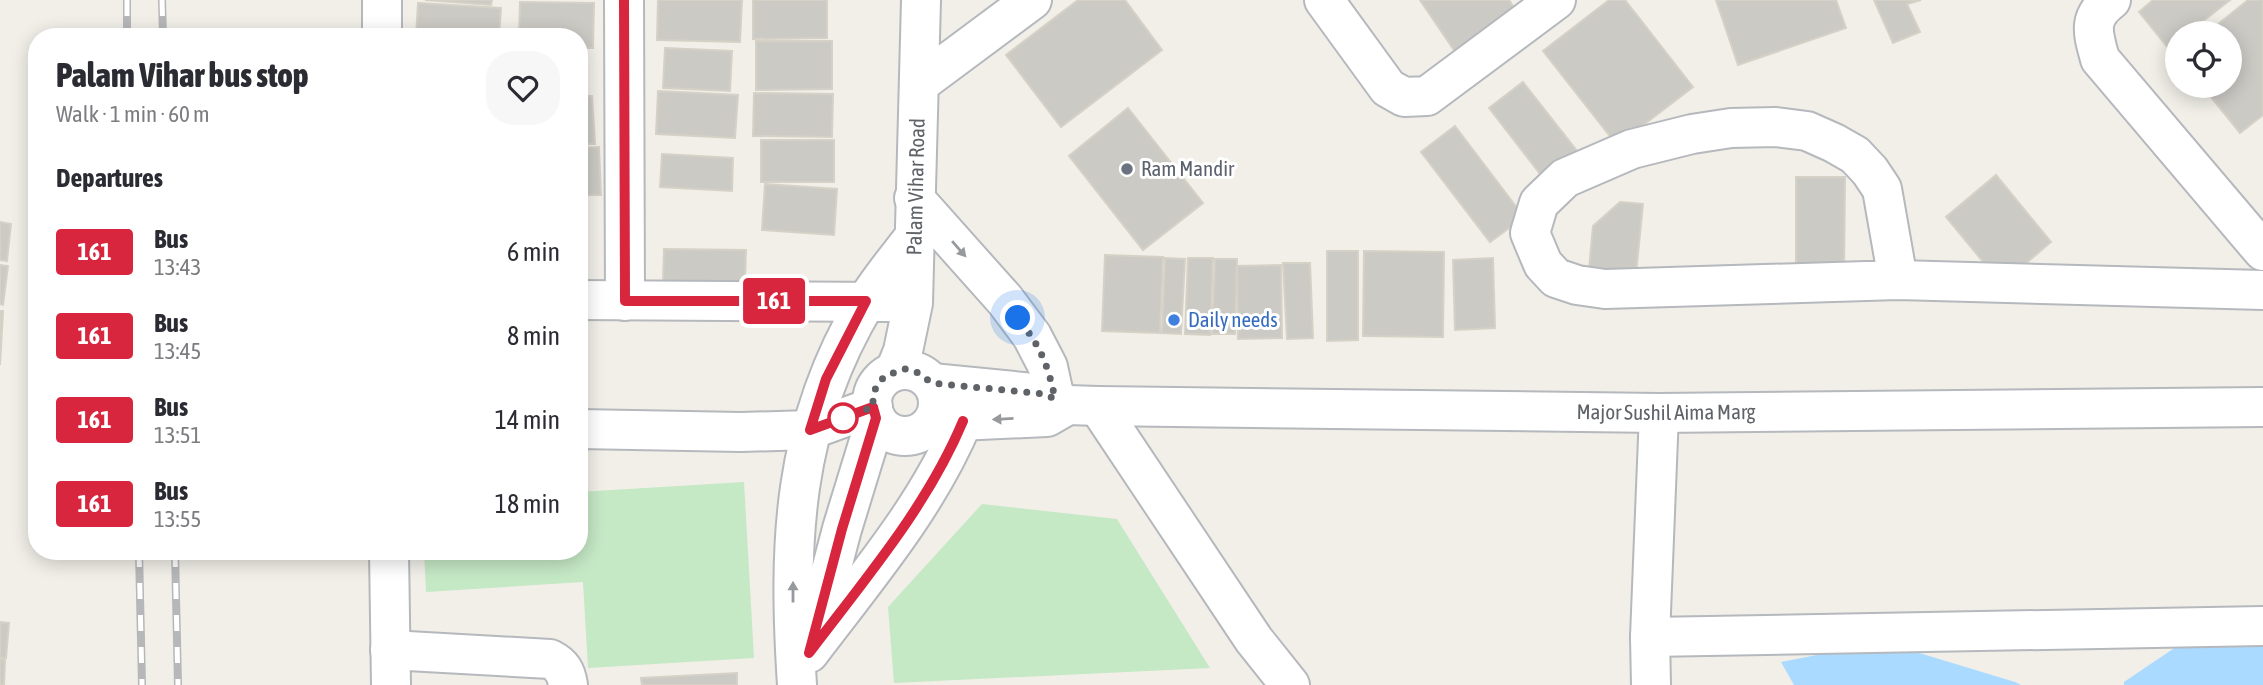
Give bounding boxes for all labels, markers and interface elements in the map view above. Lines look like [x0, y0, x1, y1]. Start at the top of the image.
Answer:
map controls [2165, 21, 2242, 98]
button: locate [2165, 21, 2242, 98]
button: heart [486, 51, 560, 125]
text: Palam Vihar bus stop [56, 56, 308, 94]
text: Walk · 1 min · 60 m [56, 101, 210, 127]
street label: Palam Vihar Road [901, 118, 929, 256]
place label: Ram Mandir [1141, 156, 1235, 180]
marker: Ram Mandir [1119, 161, 1135, 177]
text: Departures [56, 163, 163, 193]
text: Bus [154, 224, 188, 254]
text: 6 min [507, 237, 560, 267]
text: 161 [78, 238, 111, 265]
one-way arrow [951, 240, 967, 257]
text: 13:43 [154, 254, 201, 280]
line badge: 161 [734, 278, 814, 324]
text: 161 [757, 287, 791, 314]
your location [1000, 300, 1035, 335]
place label: Daily needs [1188, 307, 1278, 331]
text: Bus [154, 308, 188, 338]
marker: Daily needs [1166, 312, 1182, 328]
text: 8 min [507, 321, 560, 351]
text: 161 [78, 322, 111, 349]
text: 13:45 [154, 338, 201, 364]
text: Bus [154, 392, 188, 422]
street label: Major Sushil Aima Marg [1576, 399, 1756, 424]
unlabelled marker [828, 403, 858, 433]
text: 14 min [495, 405, 560, 435]
text: 161 [78, 406, 111, 433]
one-way arrow [992, 414, 1014, 425]
text: 13:51 [154, 422, 201, 448]
text: Bus [154, 476, 188, 506]
text: 18 min [495, 489, 560, 519]
text: 161 [78, 490, 111, 517]
text: 13:55 [154, 506, 201, 532]
one-way arrow [787, 581, 799, 603]

